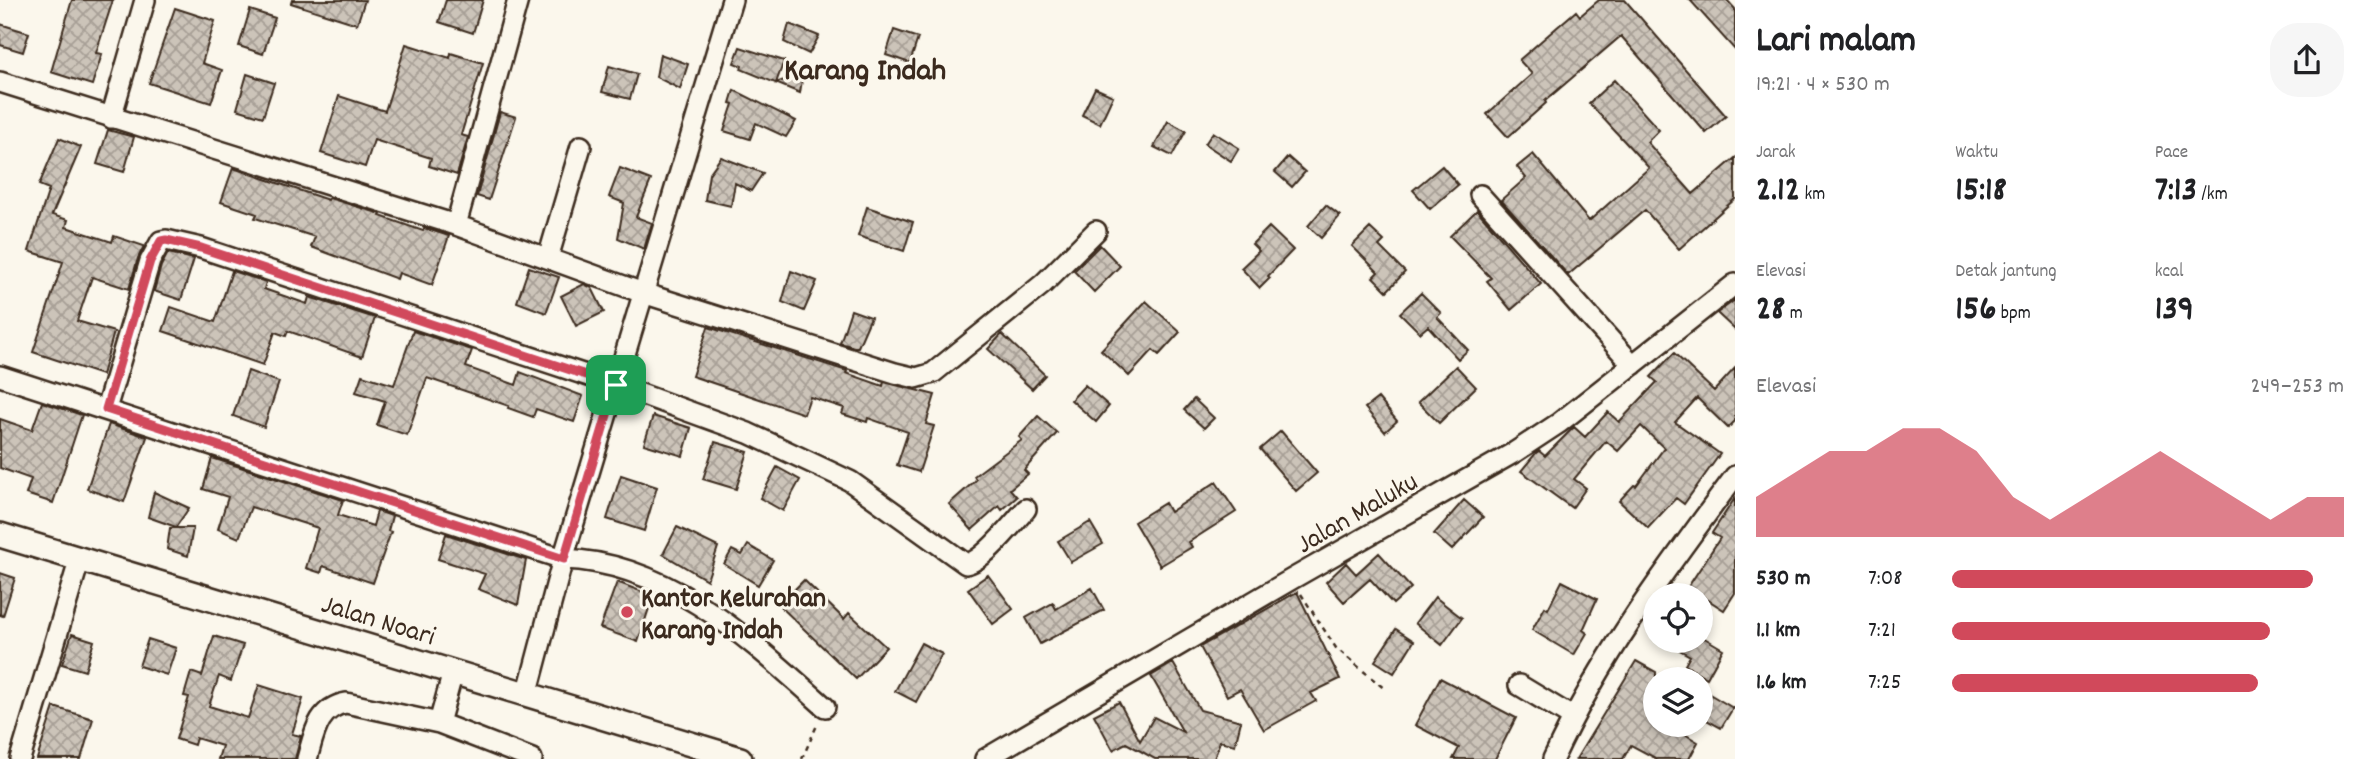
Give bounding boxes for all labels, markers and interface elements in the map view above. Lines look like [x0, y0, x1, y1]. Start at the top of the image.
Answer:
text: Lari malam [1756, 15, 1916, 70]
button: share [2270, 23, 2344, 97]
district label: Karang Indah [784, 50, 946, 96]
text: 19:21 · 4 × 530 m [1756, 69, 1890, 102]
text: Jarak [1756, 140, 1796, 167]
text: Waktu [1955, 140, 1998, 167]
text: Pace [2155, 140, 2188, 167]
text: 2.12 [1756, 167, 1800, 217]
text: 15:18 [1955, 167, 2007, 217]
text: 7:13 [2155, 167, 2197, 217]
text: km [1800, 182, 1825, 209]
text: /km [2197, 182, 2228, 209]
text: Elevasi [1756, 259, 1806, 286]
text: Detak jantung [1955, 259, 2057, 286]
text: kcal [2155, 259, 2184, 286]
text: 28 [1756, 286, 1785, 336]
text: 156 [1955, 286, 1996, 336]
text: 139 [2155, 286, 2194, 336]
text: m [1785, 301, 1803, 328]
text: bpm [1996, 301, 2031, 328]
pin [586, 355, 646, 415]
icon: arrive [597, 366, 635, 404]
text: Elevasi [1756, 371, 1816, 404]
text: 249–253 m [2250, 371, 2344, 404]
street label: Jalan Maluku [1290, 464, 1427, 566]
text: 530 m [1756, 563, 1810, 596]
text: 7:08 [1868, 563, 1902, 596]
place label: Kantor Kelurahan Karang Indah [641, 581, 826, 653]
map controls [1643, 583, 1713, 737]
button: locate [1643, 583, 1713, 653]
street label: Jalan Noari [316, 586, 440, 659]
marker: Kantor Kelurahan Karang Indah [619, 604, 635, 620]
text: 1.1 km [1756, 615, 1800, 648]
text: 7:21 [1868, 615, 1896, 648]
button: layers [1643, 667, 1713, 737]
text: 1.6 km [1756, 667, 1807, 700]
text: 7:25 [1868, 667, 1901, 700]

